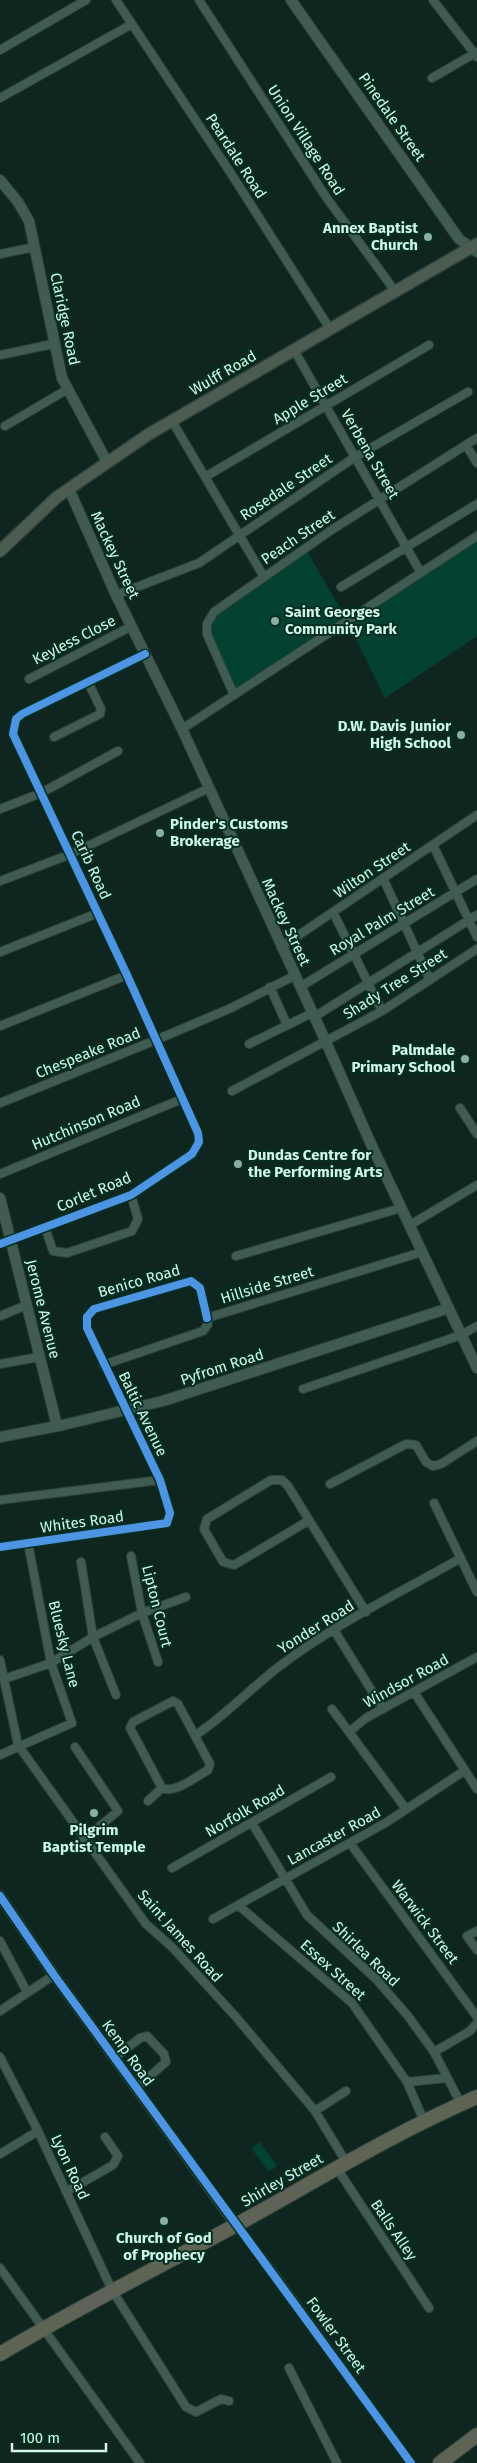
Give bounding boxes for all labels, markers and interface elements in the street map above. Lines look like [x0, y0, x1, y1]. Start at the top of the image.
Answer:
street label: Pinedale Street [355, 69, 430, 165]
street label: Union Village Road [264, 81, 348, 199]
street label: Peardale Road [202, 110, 270, 202]
place label: Annex Baptist Church [322, 219, 418, 254]
marker: Annex Baptist Church [422, 231, 434, 243]
street label: Claridge Road [46, 271, 84, 367]
street label: Wulff Road [186, 347, 260, 399]
street label: Apple Street [270, 369, 351, 428]
street label: Verbena Street [337, 406, 403, 503]
street label: Rosedale Street [237, 449, 336, 524]
street label: Peach Street [258, 505, 339, 568]
street label: Mackey Street [87, 508, 143, 602]
place label: Saint Georges Community Park [285, 603, 397, 638]
street label: Keyless Close [29, 611, 119, 669]
marker: Saint Georges Community Park [269, 615, 281, 627]
place label: D.W. Davis Junior High School [338, 717, 452, 752]
marker: D.W. Davis Junior High School [455, 729, 467, 741]
place label: Pinder's Customs Brokerage [170, 815, 288, 850]
marker: Pinder's Customs Brokerage [154, 827, 166, 839]
street label: Carib Road [67, 828, 115, 902]
street label: Wilton Street [330, 837, 414, 902]
street label: Mackey Street [258, 875, 314, 969]
street label: Royal Palm Street [326, 882, 438, 959]
street label: Shady Tree Street [340, 944, 451, 1023]
street label: Chespeake Road [33, 1024, 143, 1082]
place label: Palmdale Primary School [351, 1041, 456, 1076]
marker: Palmdale Primary School [459, 1053, 471, 1065]
street label: Hutchinson Road [29, 1092, 143, 1154]
place label: Dundas Centre for the Performing Arts [248, 1146, 382, 1181]
marker: Dundas Centre for the Performing Arts [232, 1158, 244, 1170]
street label: Corlet Road [54, 1168, 134, 1216]
street label: Jerome Avenue [22, 1258, 64, 1360]
street label: Benico Road [96, 1261, 182, 1301]
street label: Hillside Street [218, 1262, 316, 1308]
street label: Pyfrom Road [178, 1345, 266, 1389]
street label: Baltic Avenue [115, 1369, 171, 1459]
street label: Whites Road [39, 1507, 125, 1537]
street label: Lipton Court [138, 1563, 176, 1650]
street label: Yonder Road [275, 1596, 357, 1658]
street label: Bluesky Lane [45, 1599, 83, 1689]
street label: Windsor Road [360, 1650, 452, 1712]
street label: Norfolk Road [202, 1781, 288, 1841]
street label: Lancaster Road [284, 1803, 384, 1869]
marker: Pilgrim Baptist Temple [88, 1807, 100, 1819]
place label: Pilgrim Baptist Temple [43, 1821, 145, 1856]
street label: Warwick Street [388, 1876, 463, 1968]
street label: Saint James Road [134, 1886, 226, 1986]
street label: Shirlea Road [329, 1918, 403, 1990]
street label: Essex Street [297, 1936, 370, 2004]
street label: Kemp Road [98, 2017, 158, 2089]
street label: Lyon Road [47, 2132, 93, 2202]
street label: Shirley Street [238, 2149, 327, 2211]
street label: Balls Alley [367, 2196, 421, 2264]
marker: Church of God of Prophecy [158, 2215, 170, 2227]
place label: Church of God of Prophecy [116, 2229, 212, 2264]
street label: Fowler Street [302, 2294, 370, 2377]
scale bar [12, 2420, 106, 2452]
text: 100 m [20, 2429, 60, 2447]

